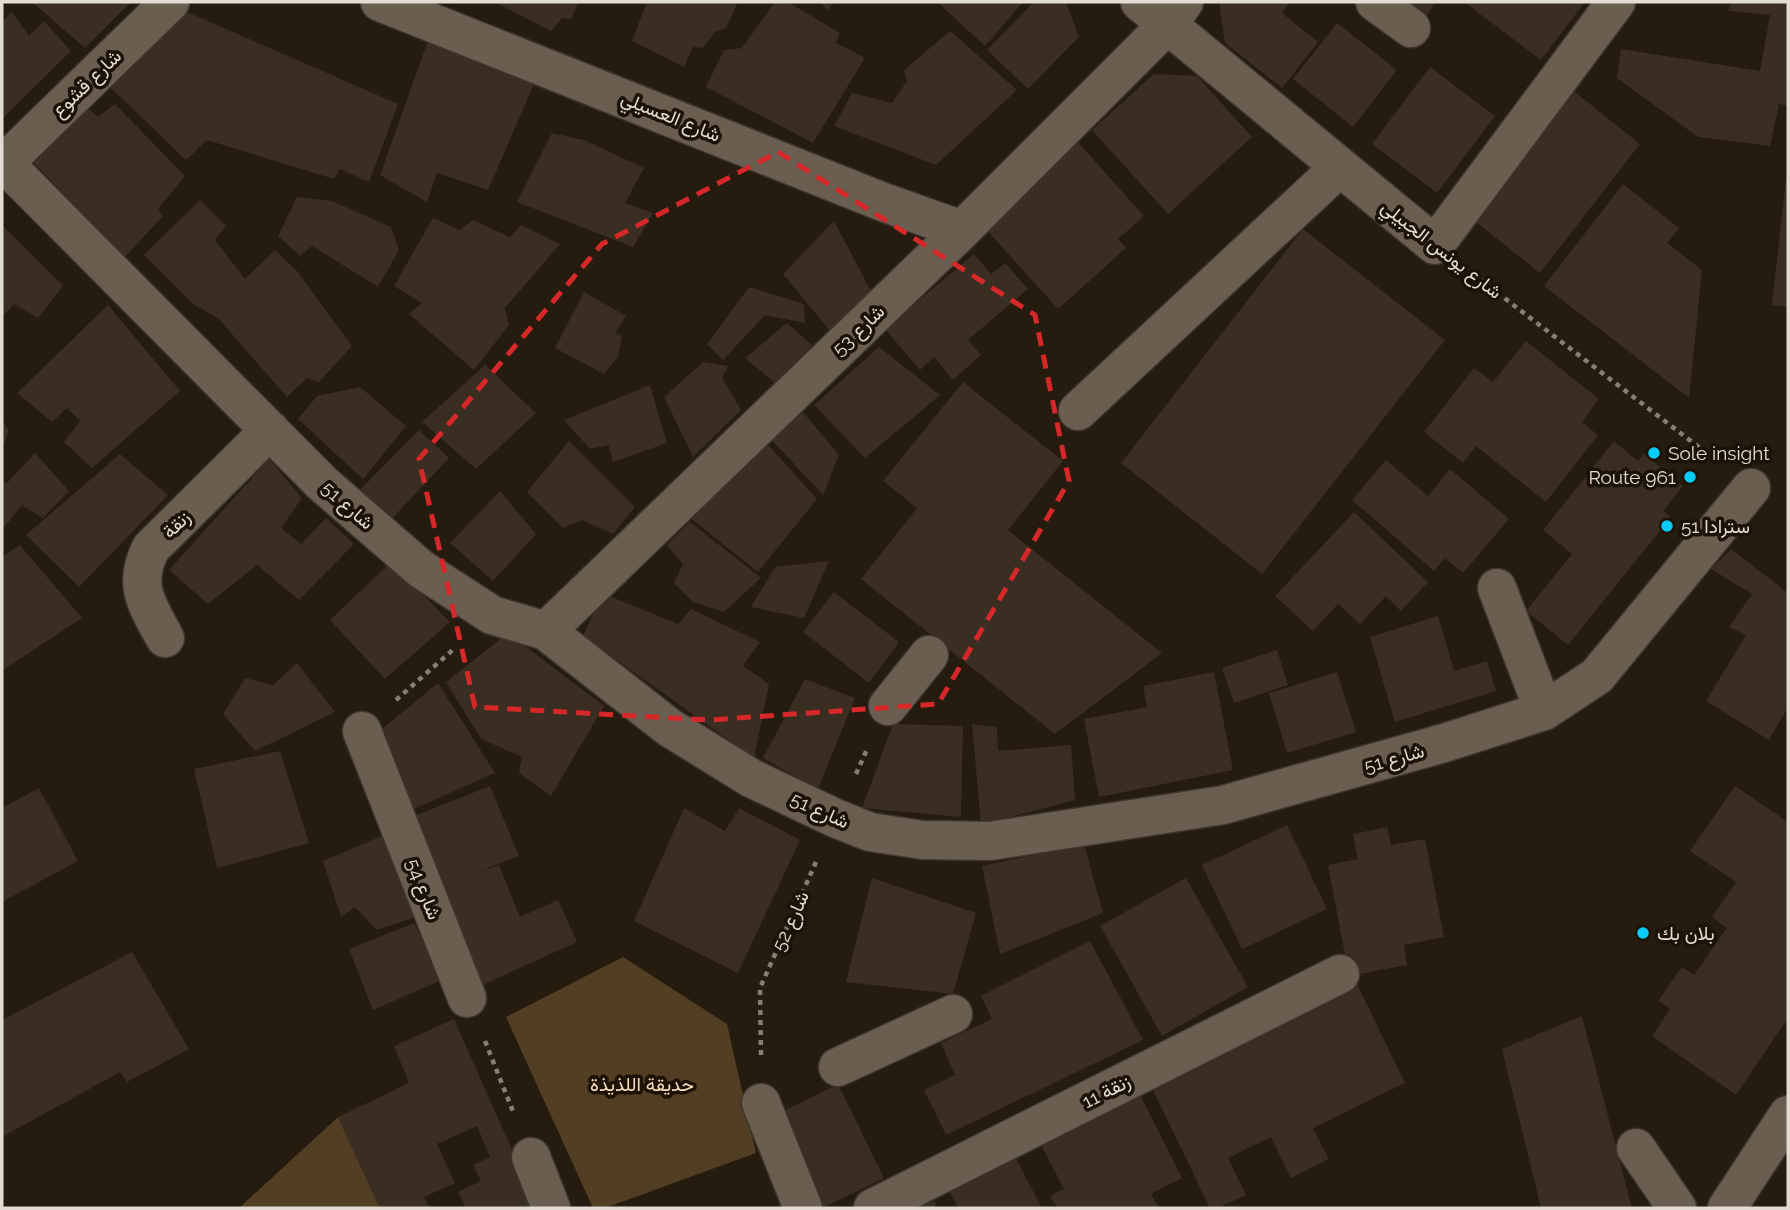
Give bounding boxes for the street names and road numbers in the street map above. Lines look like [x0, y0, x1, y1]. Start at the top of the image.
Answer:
street label: شارع قشوع [47, 45, 127, 123]
street label: شارع العسيلي [616, 86, 724, 151]
street label: شارع يونس الجبيلي [1374, 195, 1507, 307]
street label: شارع 53 [827, 300, 890, 361]
street label: شارع 51 [316, 477, 378, 535]
street label: زنقة [158, 506, 195, 543]
street label: شارع 51 [1361, 739, 1427, 779]
street label: شارع 51 [787, 787, 853, 834]
street label: شارع 54 [400, 855, 446, 923]
street label: شارع 52 [767, 888, 815, 955]
street label: زنقة 11 [1078, 1070, 1134, 1113]

